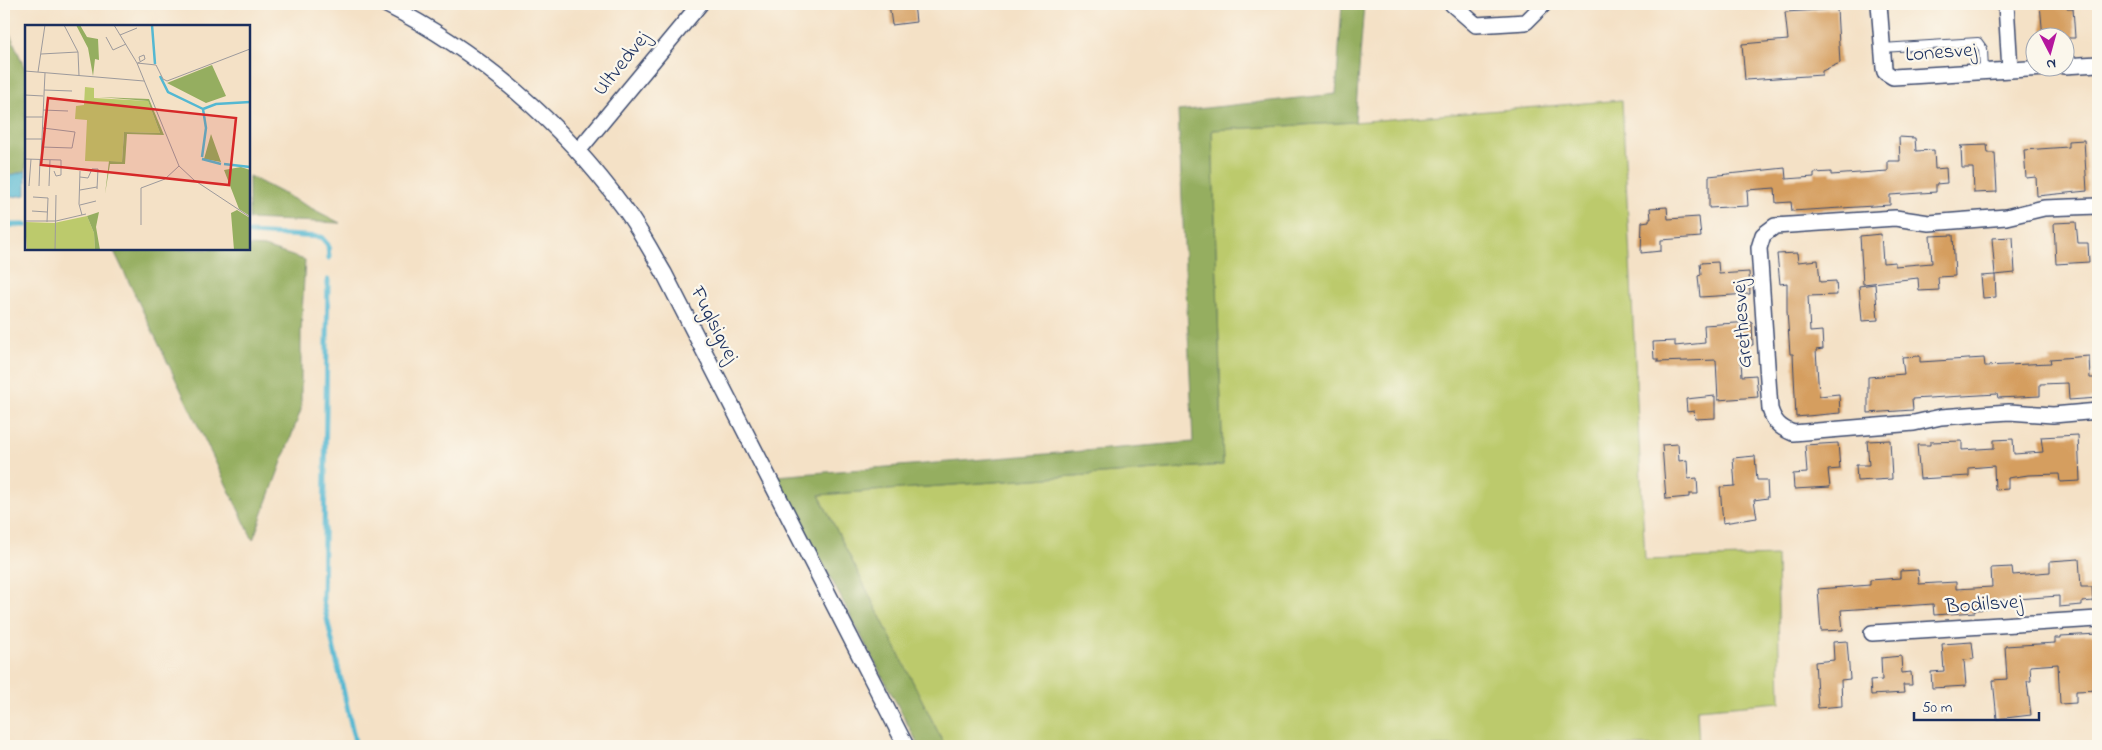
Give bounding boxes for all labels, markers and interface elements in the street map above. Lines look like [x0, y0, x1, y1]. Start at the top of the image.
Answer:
street label: Ultvedvej [586, 24, 658, 103]
inset map [25, 25, 250, 250]
north arrow [2024, 28, 2074, 78]
street label: Lonesvej [1904, 35, 1978, 70]
text: N [2045, 53, 2057, 74]
street label: Grethesvej [1725, 278, 1761, 369]
street label: Fuglsigvej [680, 281, 746, 370]
street label: Bodilsvej [1943, 587, 2024, 623]
scale bar [1914, 690, 2040, 722]
text: 50 m [1922, 697, 1953, 719]

